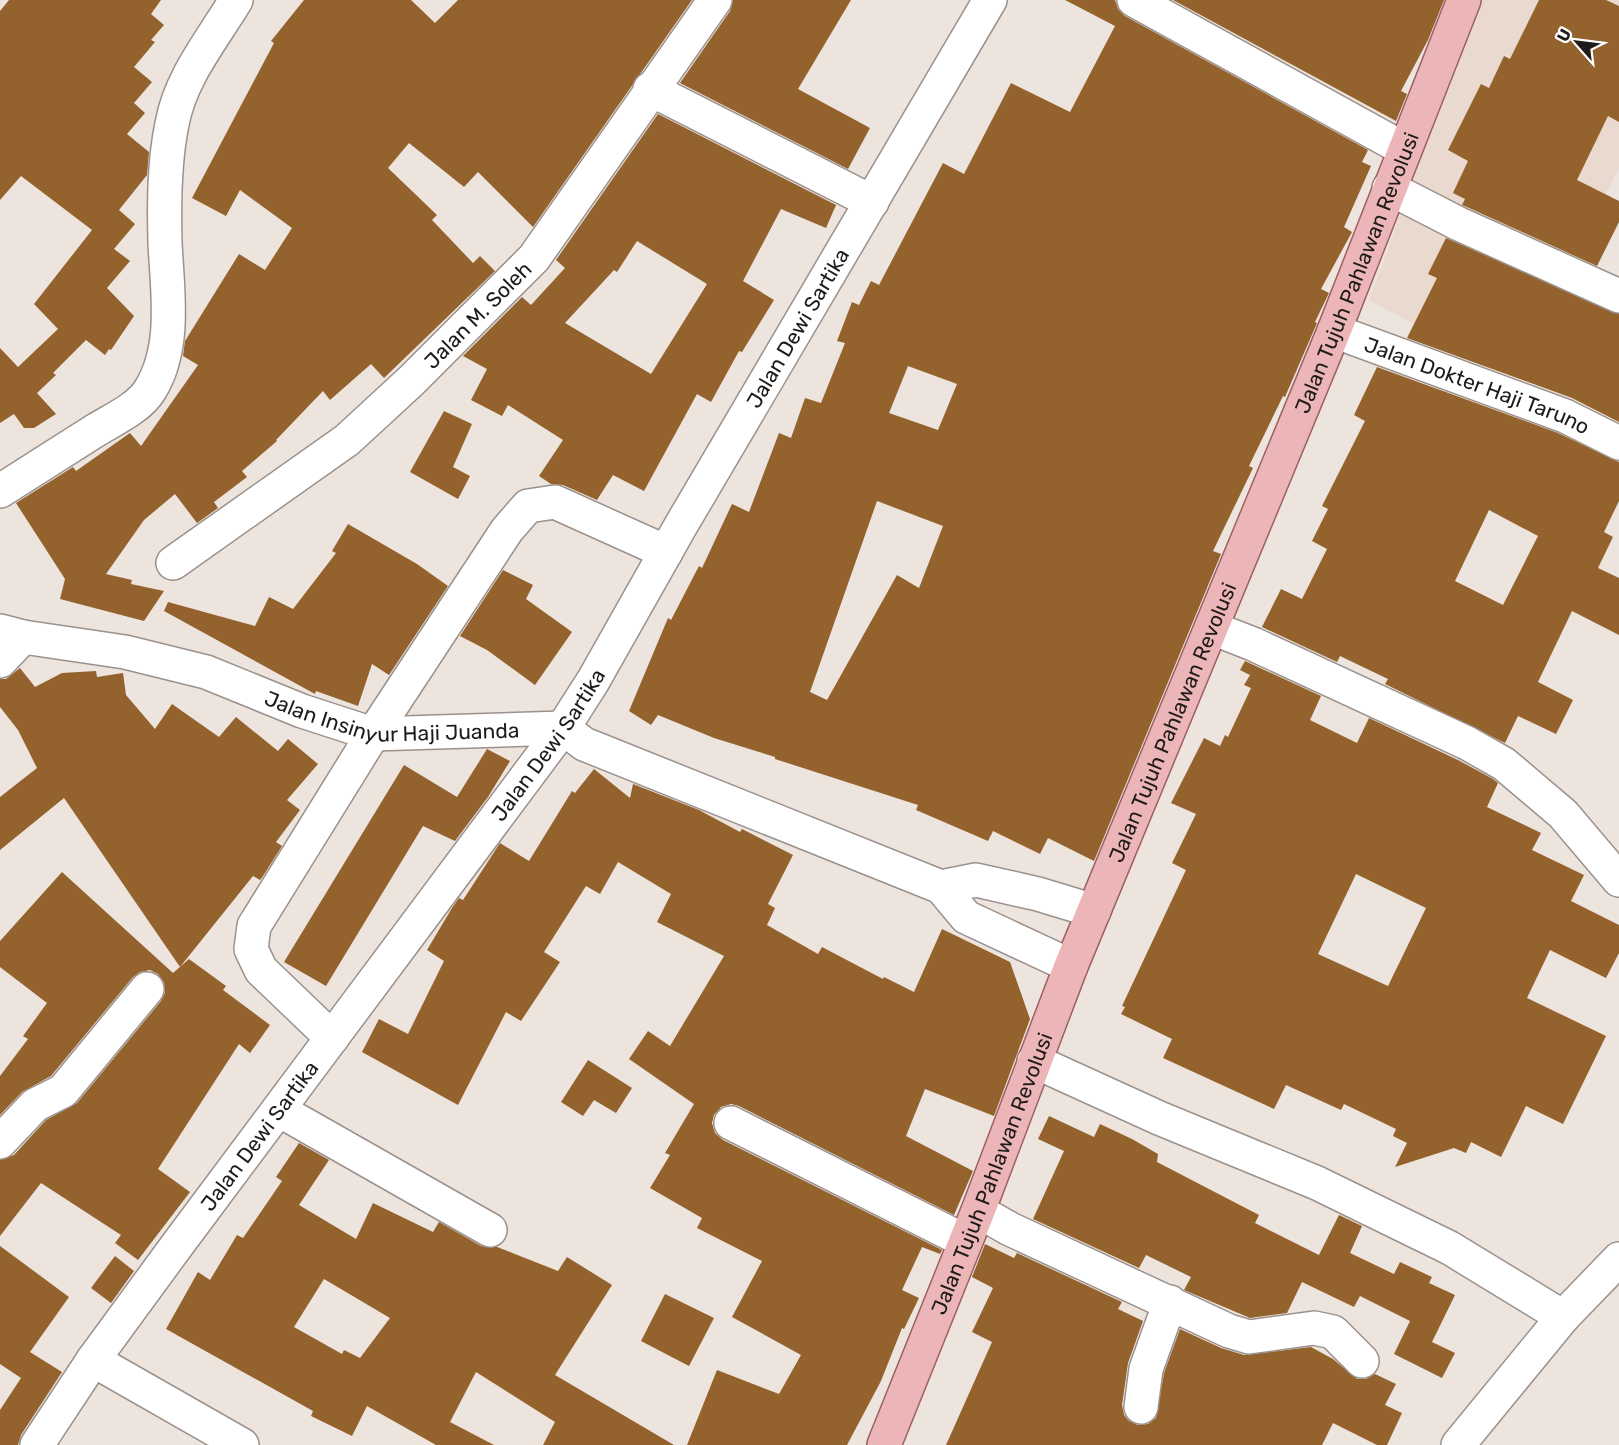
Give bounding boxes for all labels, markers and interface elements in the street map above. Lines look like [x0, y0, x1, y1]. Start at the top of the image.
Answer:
north arrow [1547, 12, 1607, 72]
text: U [1553, 26, 1575, 45]
street label: Jalan Tujuh Pahlawan Revolusi [1289, 129, 1423, 417]
street label: Jalan Dewi Sartika [741, 244, 854, 412]
street label: Jalan M. Soleh [419, 256, 536, 373]
street label: Jalan Dokter Haji Taruno [1361, 331, 1594, 439]
street label: Jalan Tujuh Pahlawan Revolusi [1103, 579, 1241, 866]
street label: Jalan Dewi Sartika [486, 664, 610, 826]
street label: Jalan Insinyur Haji Juanda [261, 685, 520, 747]
street label: Jalan Tujuh Pahlawan Revolusi [925, 1029, 1057, 1318]
street label: Jalan Dewi Sartika [195, 1056, 323, 1215]

